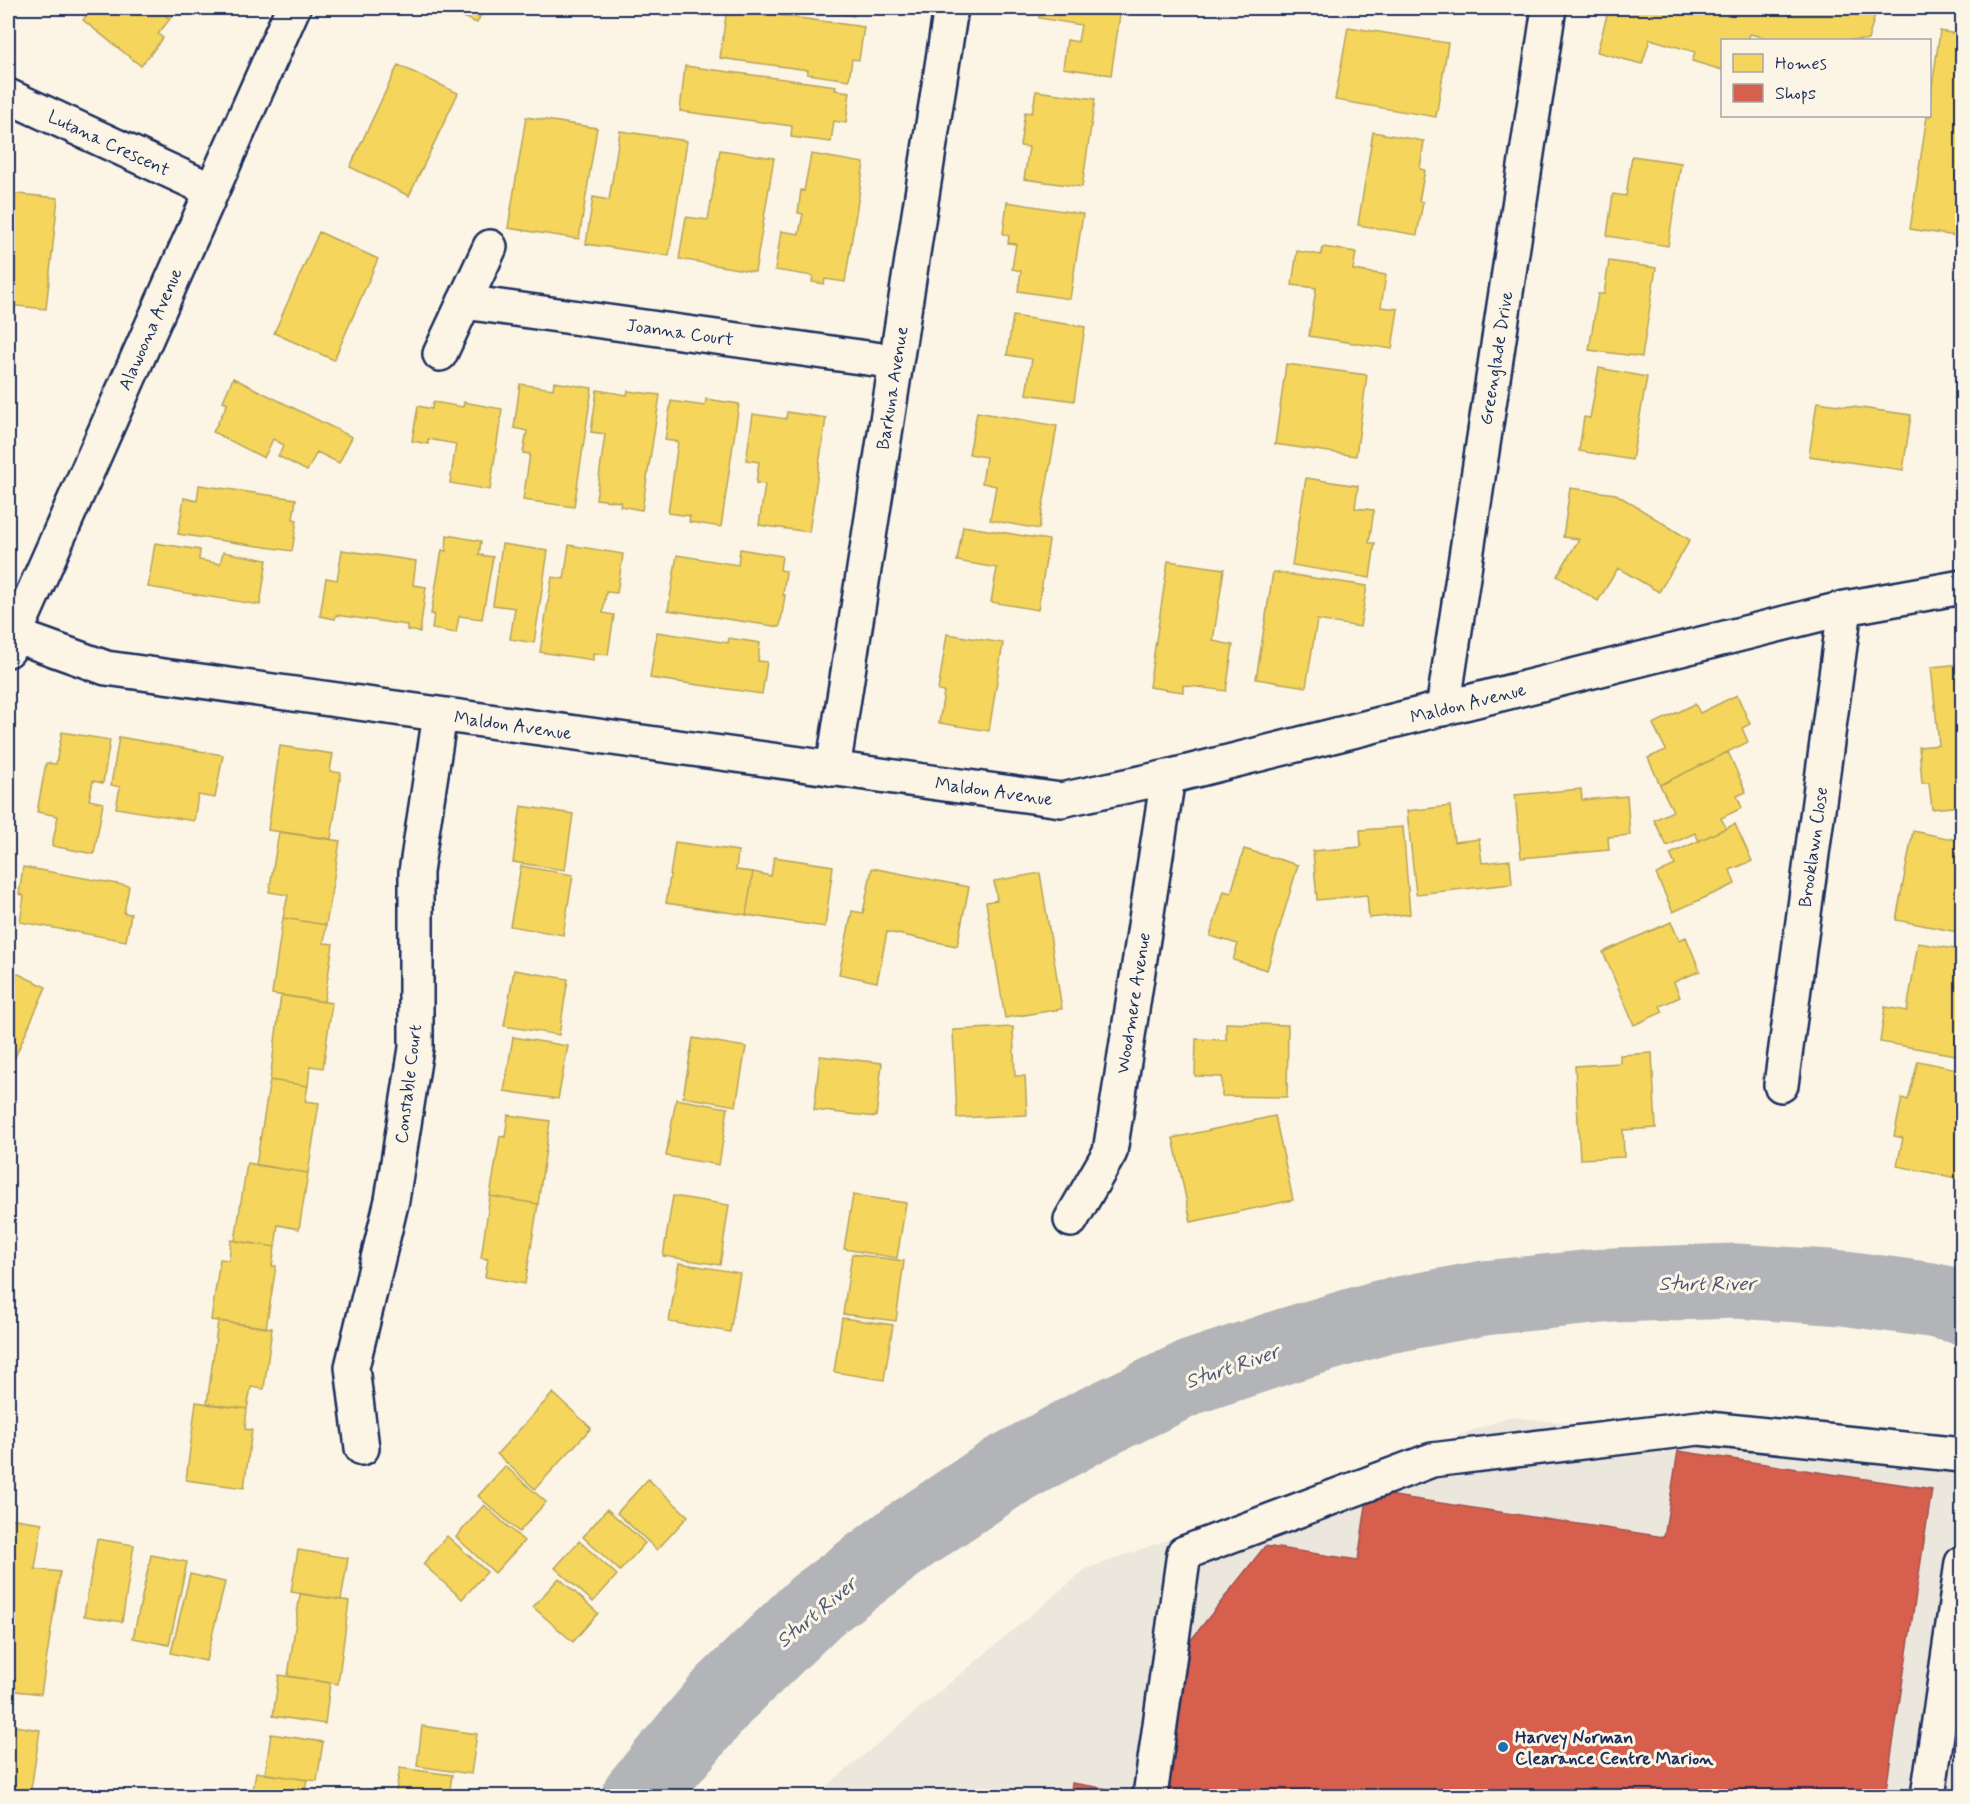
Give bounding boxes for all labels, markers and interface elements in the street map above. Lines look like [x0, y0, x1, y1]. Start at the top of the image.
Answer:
legend [1721, 39, 1931, 117]
text: Homes [1775, 52, 1827, 76]
text: Shops [1775, 82, 1816, 106]
street label: Lutana Crescent [44, 105, 173, 183]
street label: Alawoona Avenue [113, 264, 189, 394]
street label: Greenglade Drive [1475, 289, 1519, 427]
street label: Joanna Court [625, 314, 735, 352]
street label: Barkuna Avenue [871, 325, 915, 452]
street label: Maldon Avenue [1408, 678, 1529, 730]
street label: Maldon Avenue [452, 706, 573, 746]
street label: Maldon Avenue [933, 772, 1054, 812]
street label: Brooklawn Close [1794, 785, 1834, 909]
street label: Woodmere Avenue [1111, 931, 1157, 1076]
street label: Constable Court [390, 1023, 428, 1145]
water label: Sturt River [1658, 1271, 1758, 1298]
water label: Sturt River [1182, 1338, 1285, 1396]
water label: Sturt River [771, 1570, 865, 1655]
place label: Harvey Norman Clearance Centre Marion [1515, 1726, 1714, 1771]
marker: Harvey Norman Clearance Centre Marion [1496, 1740, 1510, 1754]

